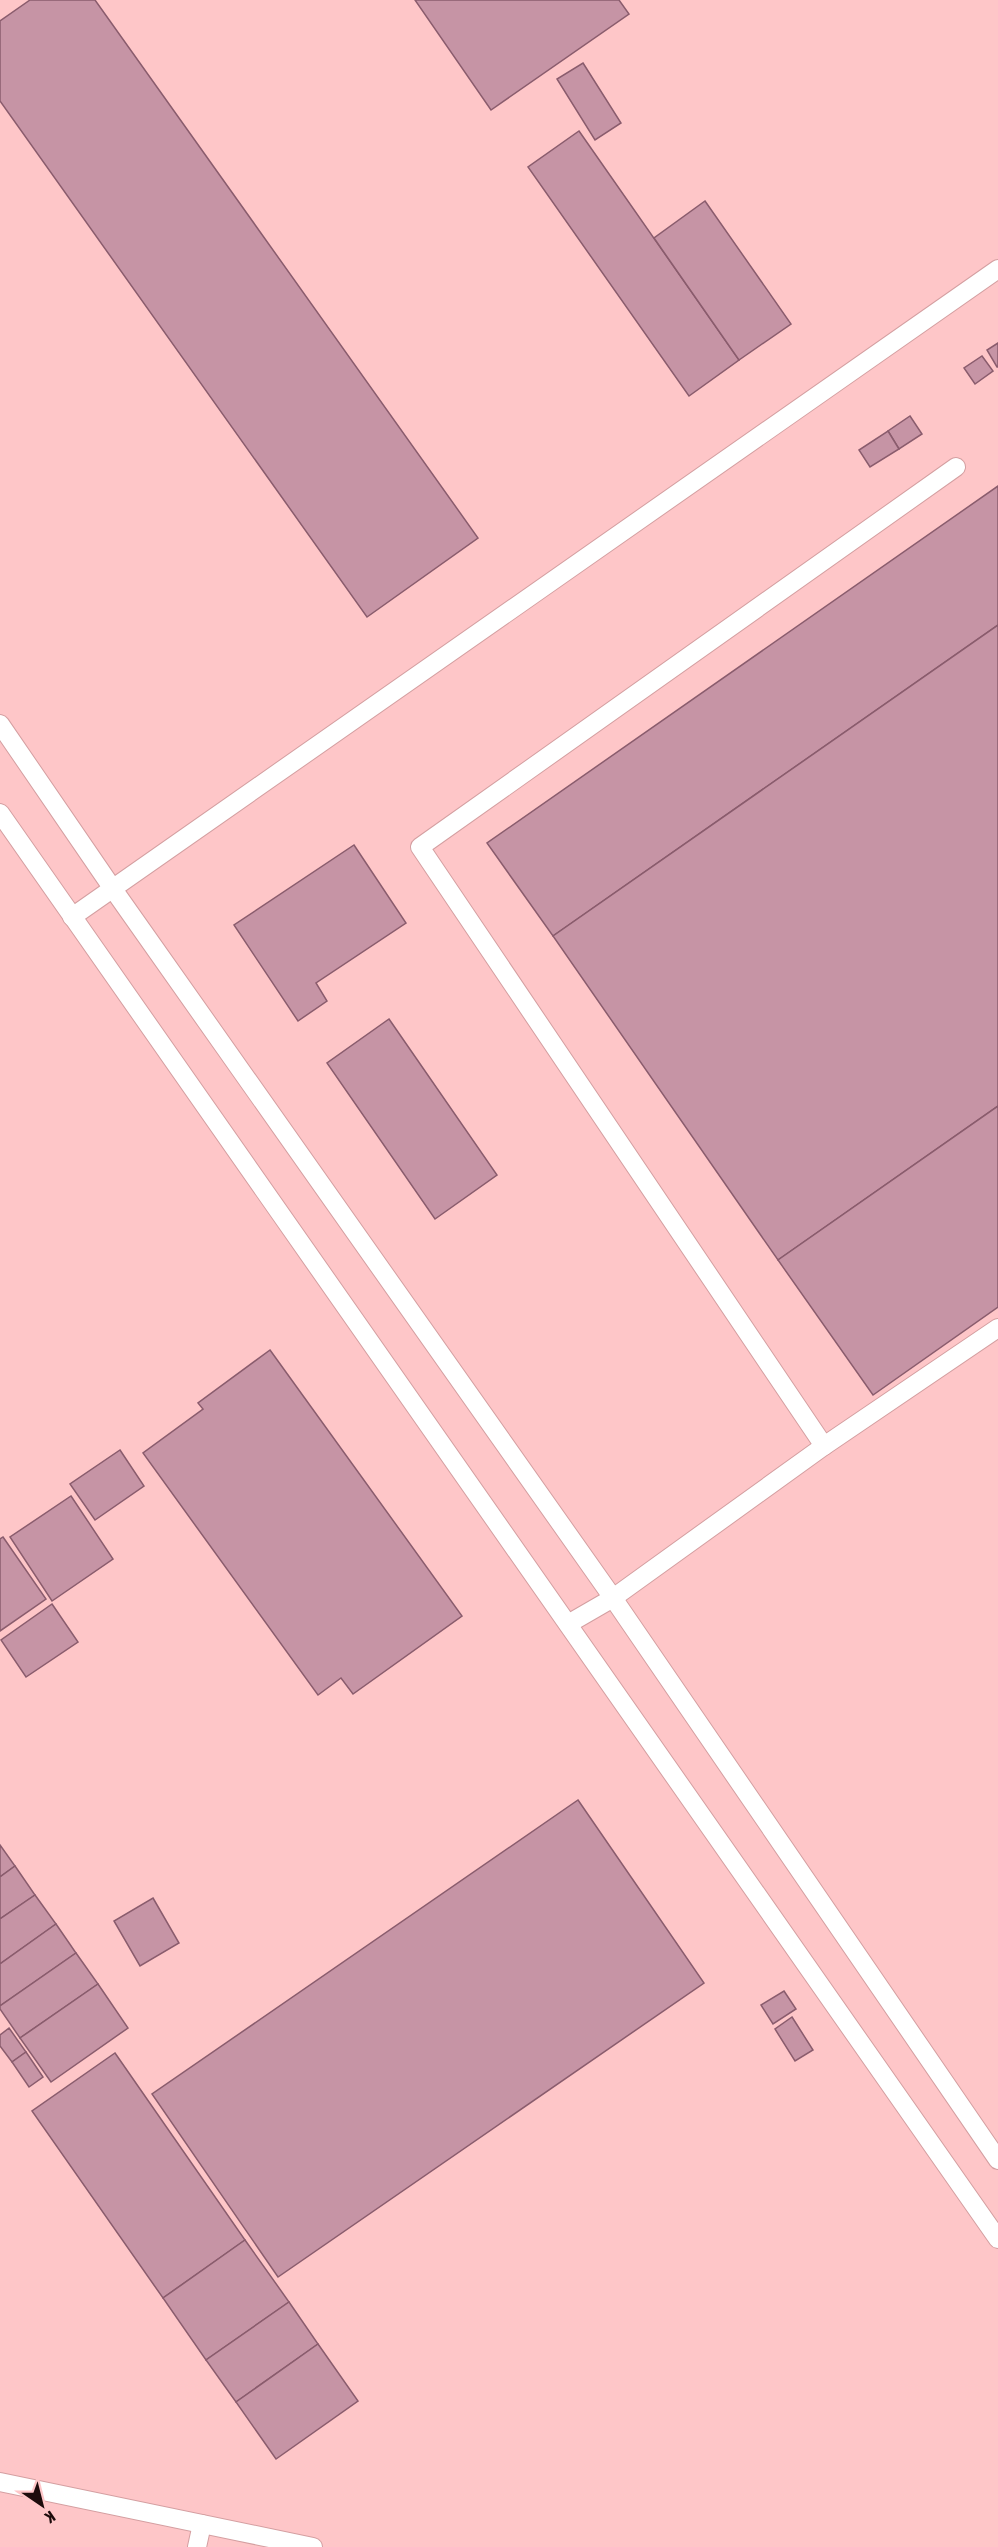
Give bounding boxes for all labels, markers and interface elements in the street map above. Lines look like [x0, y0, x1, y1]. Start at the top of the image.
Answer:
north arrow [12, 2475, 72, 2535]
text: K [42, 2508, 59, 2527]

